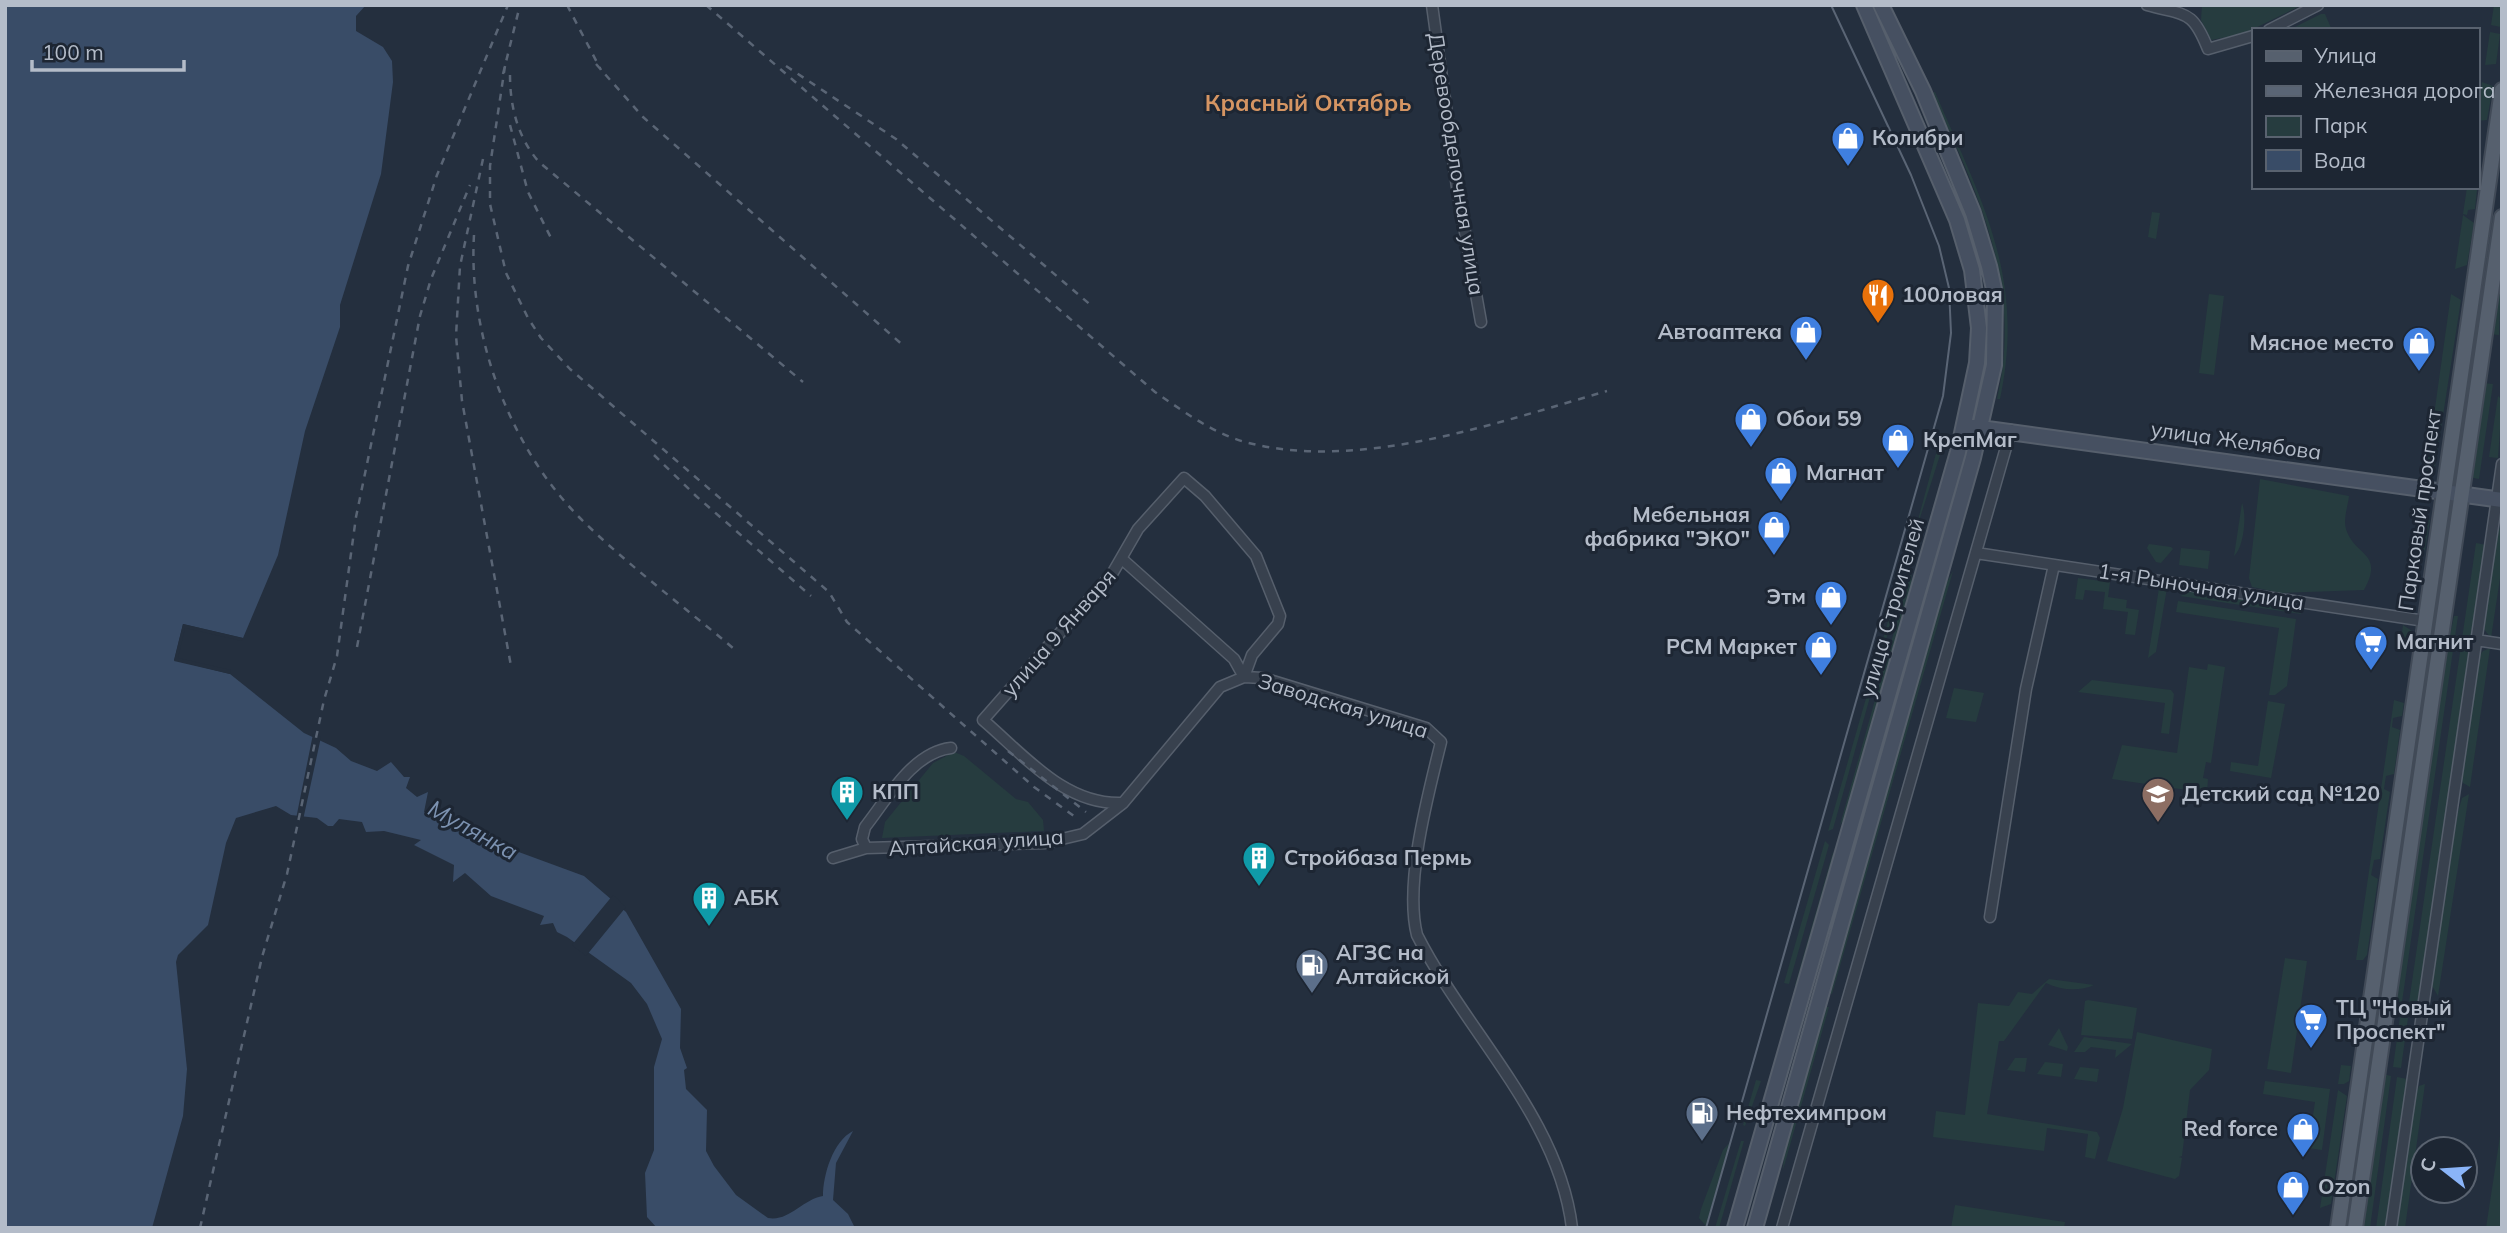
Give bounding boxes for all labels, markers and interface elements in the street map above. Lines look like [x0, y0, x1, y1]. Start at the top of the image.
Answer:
scale bar [32, 28, 184, 72]
legend [2252, 28, 2479, 189]
street label: Деревообделочная улица [1423, 31, 1491, 297]
text: 100 m [42, 39, 104, 65]
text: Улица [2313, 42, 2377, 68]
text: Железная дорога [2314, 77, 2496, 103]
district label: Красный Октябрь [1205, 88, 1411, 117]
text: Парк [2314, 112, 2368, 138]
shop icon: Колибри [1829, 119, 1867, 168]
place label: Колибри [1872, 124, 1964, 150]
text: Вода [2314, 147, 2366, 173]
restaurant icon: 100ловая [1859, 276, 1897, 325]
place label: 100ловая [1902, 281, 2003, 307]
shop icon: Автоаптека [1787, 313, 1825, 362]
place label: Автоаптека [1658, 318, 1782, 344]
shop icon: Мясное место [2400, 324, 2438, 373]
place label: Мясное место [2249, 329, 2394, 355]
shop icon: Обои 59 [1732, 400, 1770, 449]
place label: Обои 59 [1776, 405, 1862, 431]
street label: Парковый проспект [2392, 407, 2446, 612]
street label: улица Желябова [2149, 415, 2323, 465]
shop icon: КрепМаг [1879, 421, 1917, 470]
place label: КрепМаг [1923, 426, 2017, 452]
shop icon: Магнат [1762, 454, 1800, 503]
place label: Магнат [1806, 459, 1885, 485]
place label: Мебельная фабрика "ЭКО" [1584, 501, 1750, 551]
shop icon: Мебельная фабрика "ЭКО" [1755, 508, 1793, 557]
street label: улица Строителей [1853, 515, 1929, 701]
street label: 1-я Рыночная улица [2096, 557, 2306, 615]
street label: улица 9 Января [996, 563, 1121, 701]
shop icon: Этм [1812, 578, 1850, 627]
place label: Этм [1767, 583, 1806, 609]
supermarket icon: Магнит [2352, 623, 2390, 672]
shop icon: РСМ Маркет [1802, 628, 1840, 677]
place label: Магнит [2396, 628, 2474, 654]
place label: РСМ Маркет [1666, 633, 1798, 659]
street label: Заводская улица [1255, 667, 1431, 743]
building icon: КПП [828, 773, 866, 822]
school or university icon: Детский сад №120 [2139, 775, 2177, 824]
place label: КПП [872, 778, 919, 804]
place label: Детский сад №120 [2182, 780, 2380, 806]
water label: Мулянка [423, 793, 523, 866]
street label: Алтайская улица [887, 823, 1064, 861]
building icon: Стройбаза Пермь [1240, 839, 1278, 888]
place label: Стройбаза Пермь [1284, 844, 1472, 870]
building icon: АБК [690, 879, 728, 928]
place label: АБК [734, 884, 779, 910]
place label: АГЗС на Алтайской [1336, 939, 1449, 989]
fuel station icon: АГЗС на Алтайской [1293, 946, 1331, 995]
place label: ТЦ "Новый Проспект" [2336, 994, 2452, 1044]
supermarket icon: ТЦ "Новый Проспект" [2292, 1001, 2330, 1050]
fuel station icon: Нефтехимпром [1683, 1094, 1721, 1143]
place label: Нефтехимпром [1726, 1099, 1887, 1125]
shop icon: Red force [2284, 1110, 2322, 1159]
place label: Red force [2183, 1115, 2278, 1141]
north arrow [2409, 1135, 2479, 1205]
text: С [2414, 1155, 2441, 1175]
shop icon: Ozon [2274, 1168, 2312, 1217]
place label: Ozon [2318, 1173, 2370, 1199]

